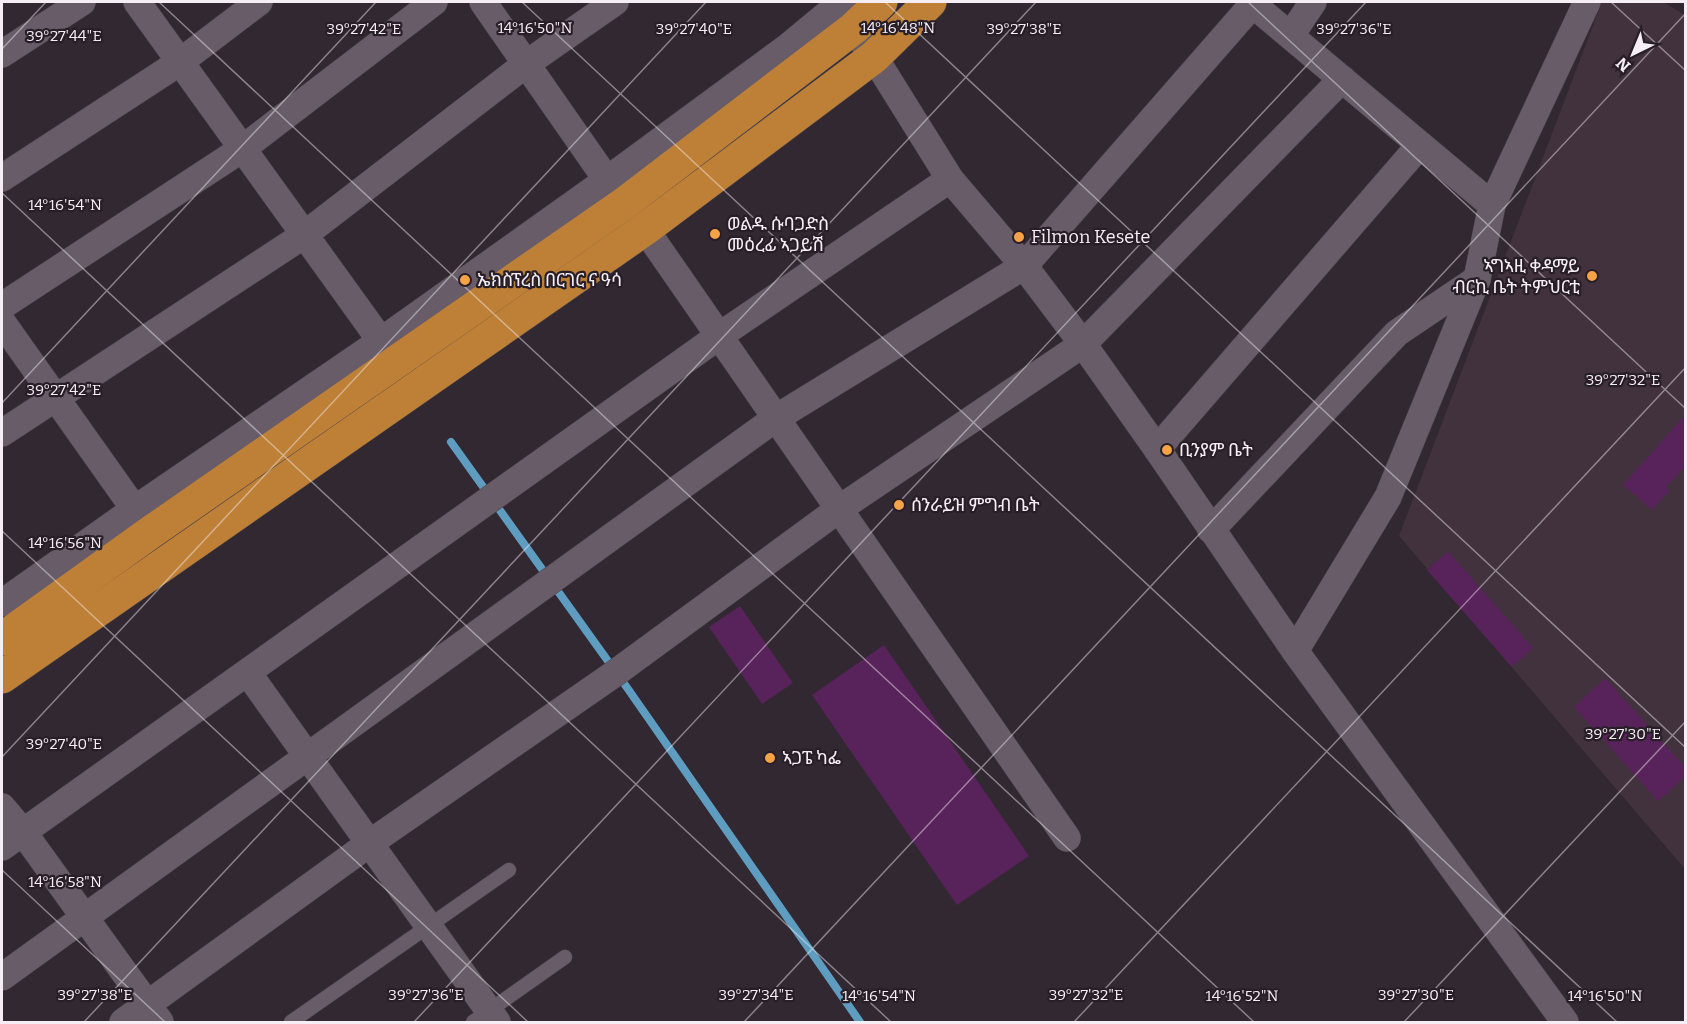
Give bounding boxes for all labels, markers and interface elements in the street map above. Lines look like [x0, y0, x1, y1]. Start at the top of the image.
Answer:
text: 14°16'50"N [498, 19, 572, 37]
text: 14°16'48"N [861, 19, 935, 37]
text: 39°27'42"E [327, 20, 401, 38]
text: 39°27'40"E [656, 20, 732, 38]
text: 39°27'38"E [986, 20, 1062, 38]
text: 39°27'36"E [1316, 20, 1392, 38]
north arrow [1603, 24, 1663, 84]
text: 39°27'44"E [26, 27, 102, 45]
text: N [1612, 53, 1634, 76]
text: 14°16'54"N [28, 196, 102, 214]
place label: ወልዱ ሱባጋድስ መዕረፊ ኣጋይሽ [727, 213, 829, 256]
place label: Filmon Kesete [1031, 226, 1150, 248]
marker: ወልዱ ሱባጋድስ መዕረፊ ኣጋይሽ [708, 227, 722, 241]
marker: Filmon Kesete [1012, 230, 1026, 244]
place label: ኣግኣዚ ቀዳማይ ብርኪ ቤት ትምህርቲ [1452, 255, 1580, 298]
place label: ኤክስፕረስ በርገር ና ዓሳ [477, 269, 622, 291]
marker: ኣግኣዚ ቀዳማይ ብርኪ ቤት ትምህርቲ [1585, 269, 1599, 283]
marker: ኤክስፕረስ በርገር ና ዓሳ [458, 273, 472, 287]
text: 39°27'32"E [1586, 371, 1660, 389]
text: 39°27'42"E [27, 381, 101, 399]
place label: ቢንያም ቤት [1179, 439, 1253, 461]
marker: ቢንያም ቤት [1160, 443, 1174, 457]
place label: ሰንራይዝ ምግብ ቤት [911, 494, 1040, 516]
marker: ሰንራይዝ ምግብ ቤት [892, 498, 906, 512]
text: 14°16'56"N [28, 534, 102, 552]
text: 39°27'30"E [1585, 725, 1661, 743]
text: 39°27'40"E [26, 735, 102, 753]
place label: ኣጋፔ ካፌ [782, 747, 841, 769]
marker: ኣጋፔ ካፌ [763, 751, 777, 765]
text: 14°16'58"N [28, 873, 102, 891]
text: 39°27'38"E [57, 986, 133, 1004]
text: 39°27'36"E [388, 986, 464, 1004]
text: 39°27'34"E [718, 986, 794, 1004]
text: 39°27'32"E [1049, 986, 1123, 1004]
text: 39°27'30"E [1378, 986, 1454, 1004]
text: 14°16'54"N [842, 987, 916, 1005]
text: 14°16'52"N [1206, 987, 1279, 1005]
text: 14°16'50"N [1568, 987, 1642, 1005]

